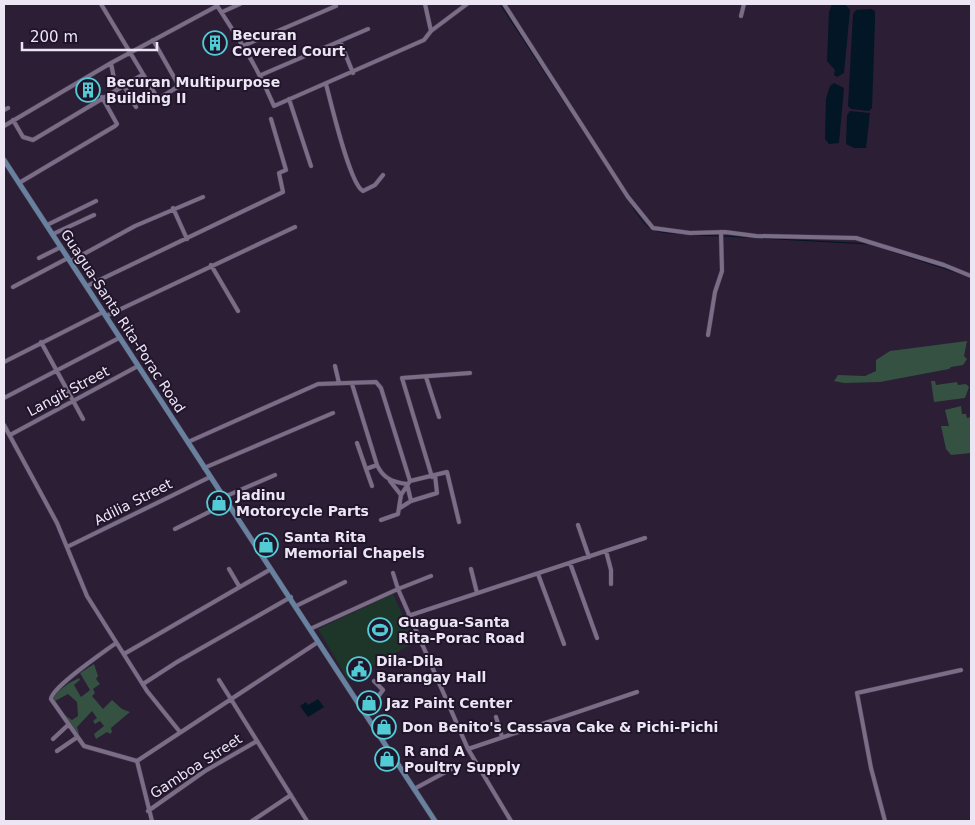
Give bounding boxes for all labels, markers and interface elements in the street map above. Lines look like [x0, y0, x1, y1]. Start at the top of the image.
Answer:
scale bar [22, 20, 158, 52]
place label: Becuran Covered Court [232, 27, 346, 59]
text: 200 m [30, 28, 78, 46]
building icon: Becuran Covered Court [202, 30, 228, 56]
place label: Becuran Multipurpose Building II [106, 74, 280, 106]
building icon: Becuran Multipurpose Building II [75, 77, 101, 103]
street label: Guagua-Santa Rita-Porac Road [58, 226, 188, 416]
street label: Langit Street [24, 362, 112, 419]
street label: Adilia Street [91, 475, 175, 529]
place label: Jadinu Motorcycle Parts [235, 487, 369, 519]
shop icon: Jadinu Motorcycle Parts [206, 490, 232, 516]
place label: Santa Rita Memorial Chapels [284, 529, 425, 561]
shop icon: Santa Rita Memorial Chapels [253, 532, 279, 558]
place label: Guagua-Santa Rita-Porac Road [398, 614, 525, 646]
sports icon: Guagua-Santa Rita-Porac Road [367, 617, 393, 643]
place label: Dila-Dila Barangay Hall [376, 653, 486, 685]
public building icon: Dila-Dila Barangay Hall [346, 656, 372, 682]
shop icon: Jaz Paint Center [356, 690, 382, 716]
place label: Jaz Paint Center [385, 695, 512, 711]
shop icon: Don Benito's Cassava Cake & Pichi-Pichi [371, 714, 397, 740]
place label: Don Benito's Cassava Cake & Pichi-Pichi [402, 719, 718, 735]
street label: Gamboa Street [147, 730, 245, 802]
place label: R and A Poultry Supply [404, 743, 520, 775]
shop icon: R and A Poultry Supply [374, 746, 400, 772]

